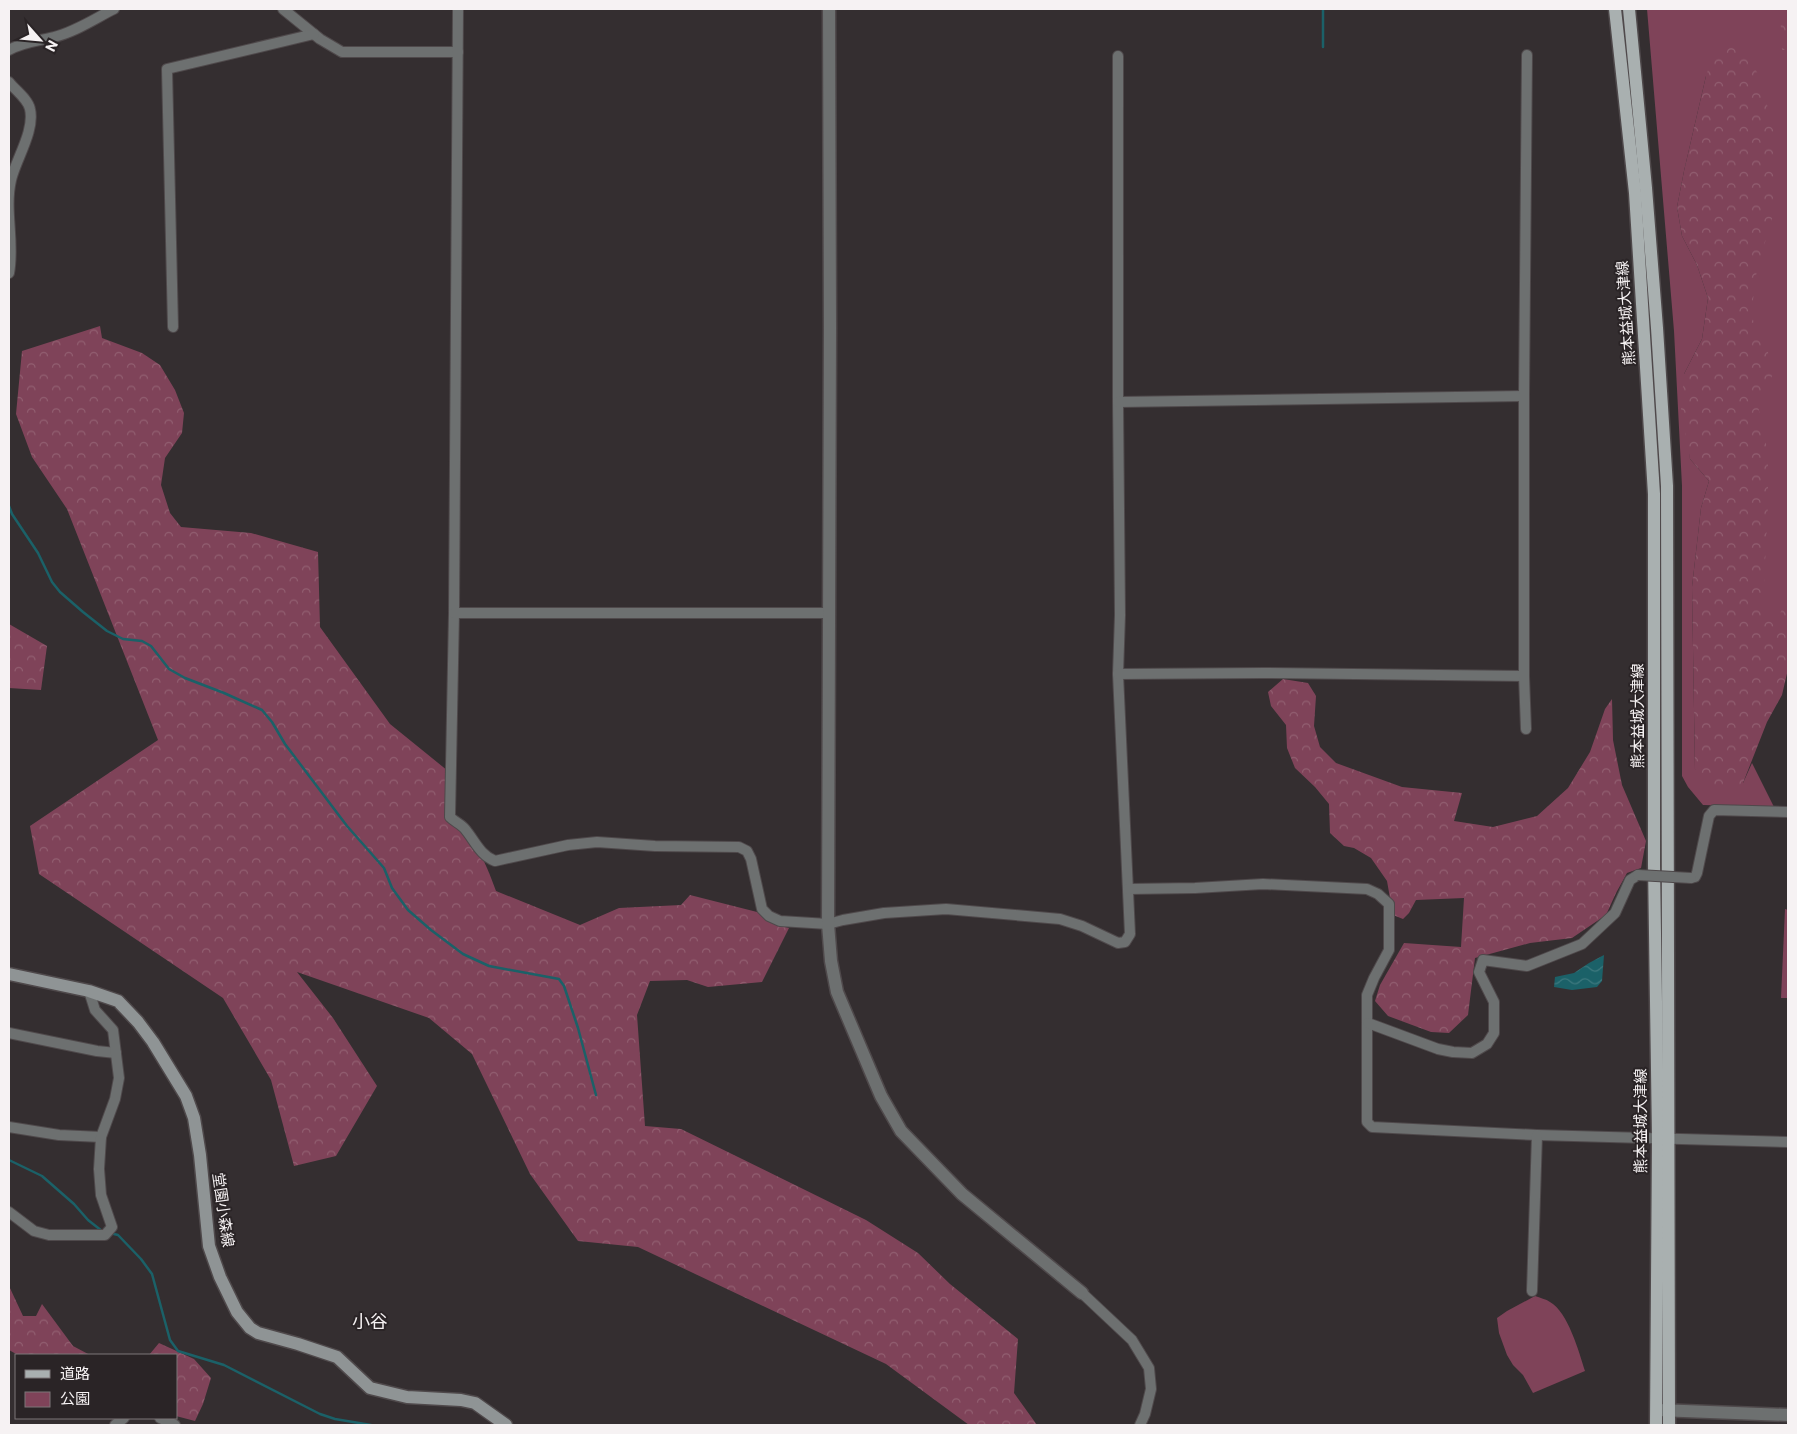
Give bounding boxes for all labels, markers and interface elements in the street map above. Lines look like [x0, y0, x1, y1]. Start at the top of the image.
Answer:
north arrow [15, 15, 65, 65]
text: N [42, 38, 62, 55]
street label: 熊本益城大津線 [1612, 260, 1638, 366]
street label: 熊本益城大津線 [1628, 663, 1646, 769]
street label: 熊本益城大津線 [1631, 1068, 1649, 1174]
street label: 堂園小森線 [210, 1171, 238, 1248]
district label: 小谷 [352, 1310, 388, 1332]
legend [15, 1354, 178, 1419]
text: 道路 [60, 1364, 90, 1382]
text: 公園 [60, 1389, 90, 1407]

